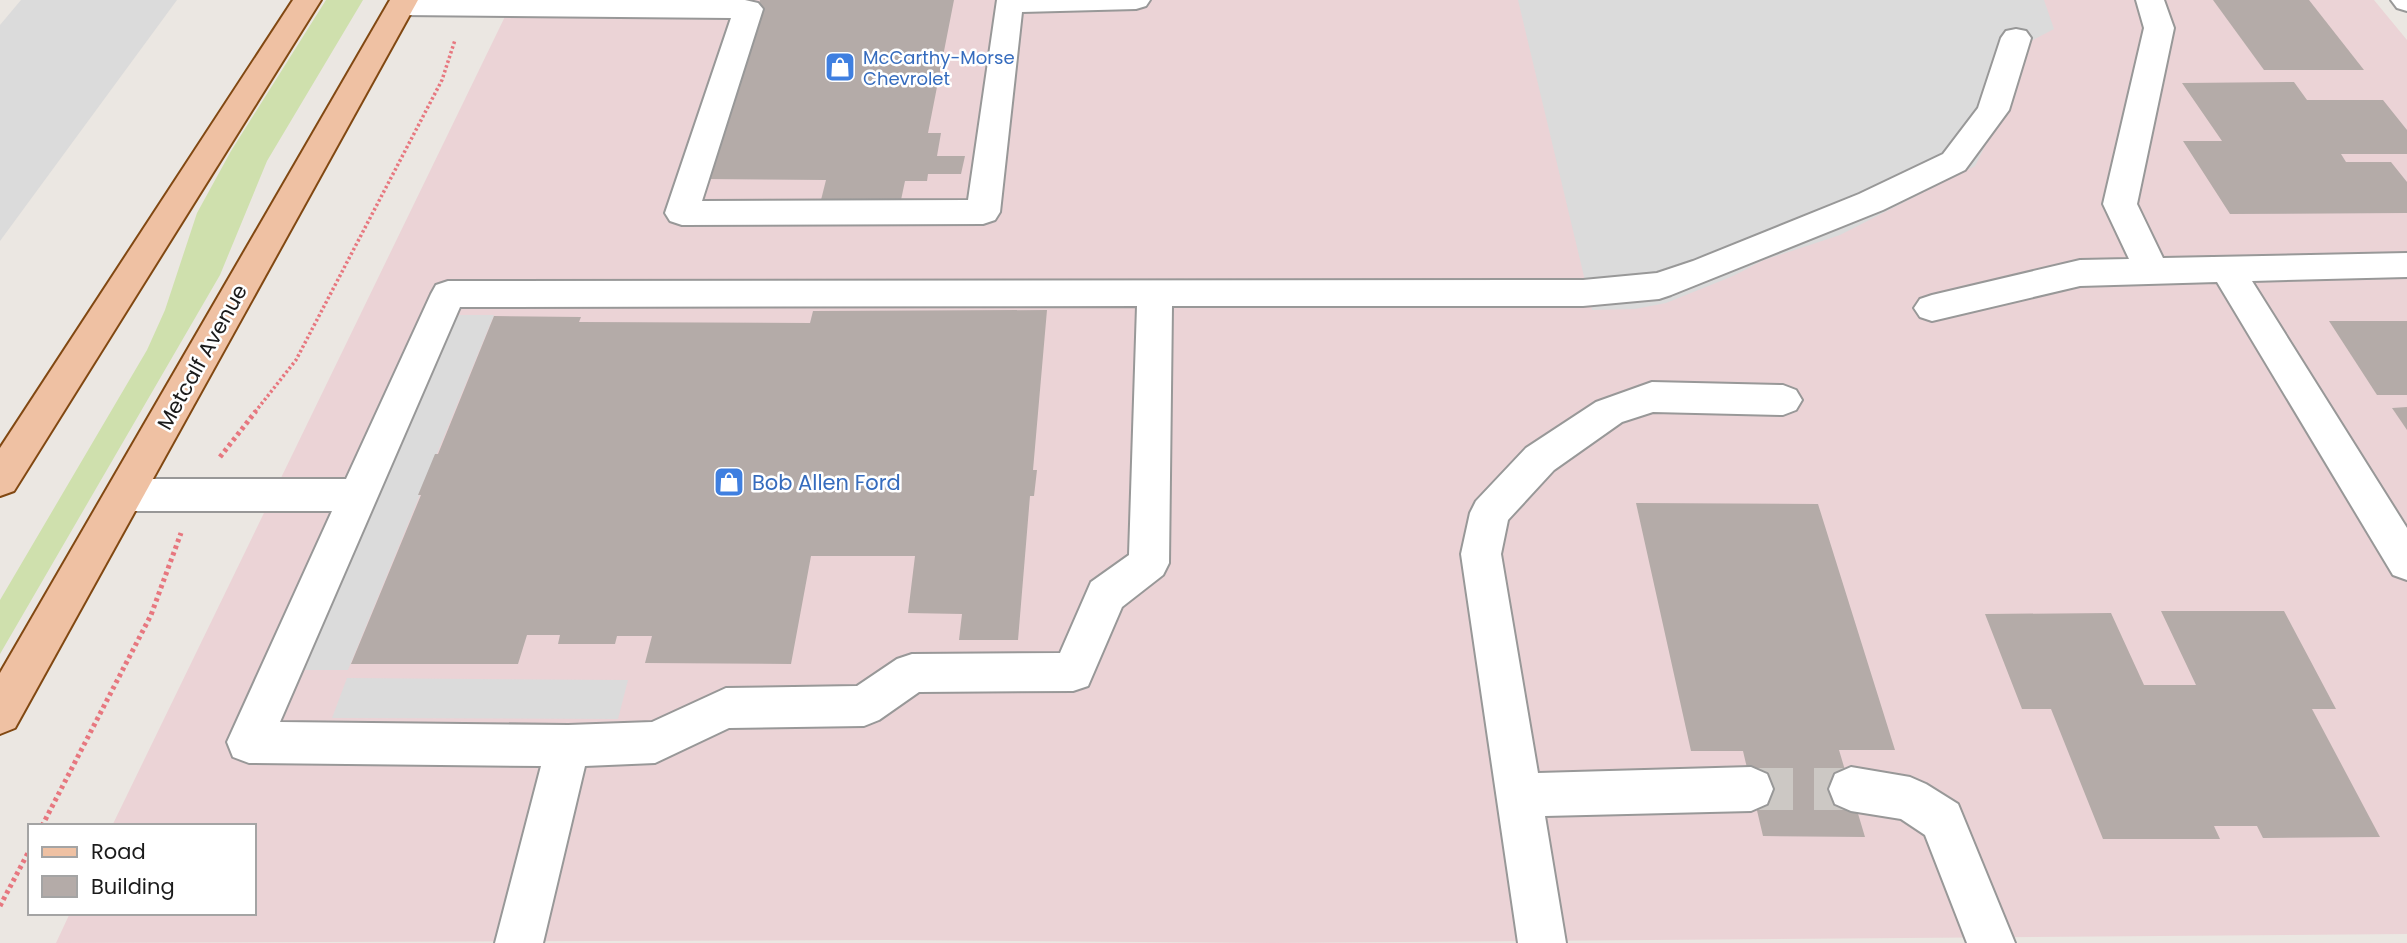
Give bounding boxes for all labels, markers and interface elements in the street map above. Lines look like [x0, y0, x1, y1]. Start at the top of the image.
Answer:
place label: McCarthy-Morse Chevrolet [863, 45, 1015, 91]
shop icon: McCarthy-Morse Chevrolet [823, 50, 857, 84]
street label: Metcalf Avenue [150, 279, 254, 435]
shop icon: Bob Allen Ford [712, 465, 746, 499]
place label: Bob Allen Ford [752, 468, 901, 497]
legend [28, 824, 256, 915]
text: Road [91, 837, 146, 866]
text: Building [91, 872, 175, 901]

